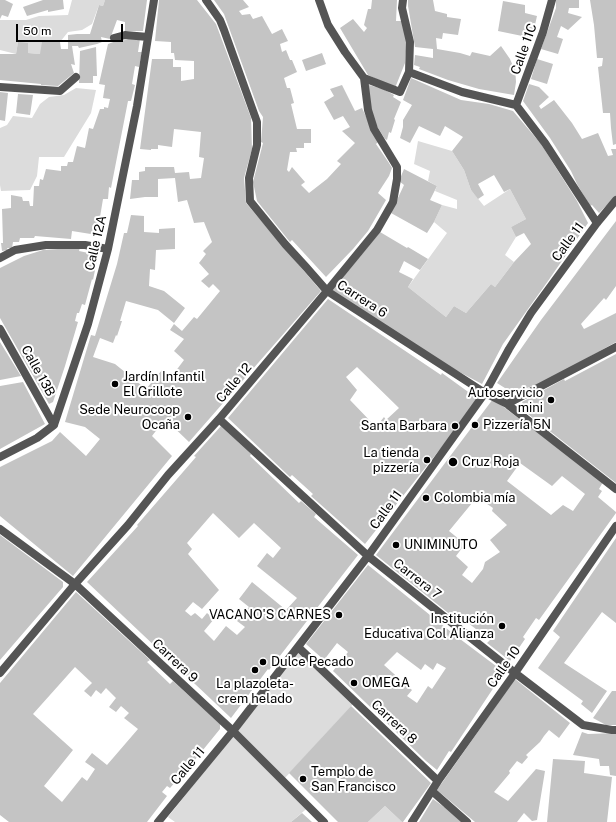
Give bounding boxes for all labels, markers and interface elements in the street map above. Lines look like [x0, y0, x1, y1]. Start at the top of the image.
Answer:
scale bar [18, 16, 125, 42]
street label: Calle 11C [508, 21, 540, 77]
text: 50 m [23, 24, 51, 38]
street label: Calle 12A [82, 214, 110, 272]
street label: Calle 11 [549, 219, 587, 265]
street label: Carrera 6 [334, 277, 390, 321]
street label: Calle 13B [18, 343, 58, 399]
street label: Calle 12 [213, 360, 255, 406]
place label: Jardín Infantil El Grillote [123, 369, 205, 400]
marker: Jardín Infantil El Grillote [110, 379, 120, 389]
place label: Autoservicio mini [468, 385, 543, 416]
marker: Autoservicio mini [546, 395, 556, 405]
place label: Sede Neurocoop Ocaña [79, 402, 180, 433]
marker: Sede Neurocoop Ocaña [183, 412, 193, 422]
place label: Pizzería 5N [483, 417, 551, 433]
place label: Santa Barbara [361, 418, 447, 434]
marker: Pizzería 5N [470, 420, 480, 430]
marker: Santa Barbara [450, 421, 460, 431]
place label: La tienda pizzería [363, 445, 419, 476]
place label: Cruz Roja [462, 454, 520, 470]
marker: La tienda pizzería [422, 455, 432, 465]
marker: Cruz Roja [447, 456, 459, 468]
street label: Calle 11 [367, 487, 405, 533]
place label: Colombia mía [434, 490, 515, 506]
marker: Colombia mía [421, 493, 431, 503]
place label: UNIMINUTO [404, 537, 478, 553]
marker: UNIMINUTO [391, 540, 401, 550]
street label: Carrera 7 [390, 555, 444, 603]
place label: VACANO'S CARNES [209, 607, 331, 623]
marker: VACANO'S CARNES [334, 610, 344, 620]
place label: Institución Educativa Col Alianza [364, 611, 494, 642]
marker: Institución Educativa Col Alianza [497, 621, 507, 631]
street label: Carrera 9 [149, 636, 201, 686]
street label: Calle 10 [484, 643, 524, 691]
place label: Dulce Pecado [271, 654, 354, 670]
marker: Dulce Pecado [258, 657, 268, 667]
marker: La plazoleta- crem helado [250, 665, 260, 675]
place label: OMEGA [362, 675, 410, 691]
place label: La plazoleta- crem helado [216, 676, 294, 707]
marker: OMEGA [349, 678, 359, 688]
street label: Carrera 8 [368, 697, 420, 747]
street label: Calle 11 [168, 744, 208, 788]
place label: Templo de San Francisco [311, 764, 396, 795]
marker: Templo de San Francisco [298, 774, 308, 784]

